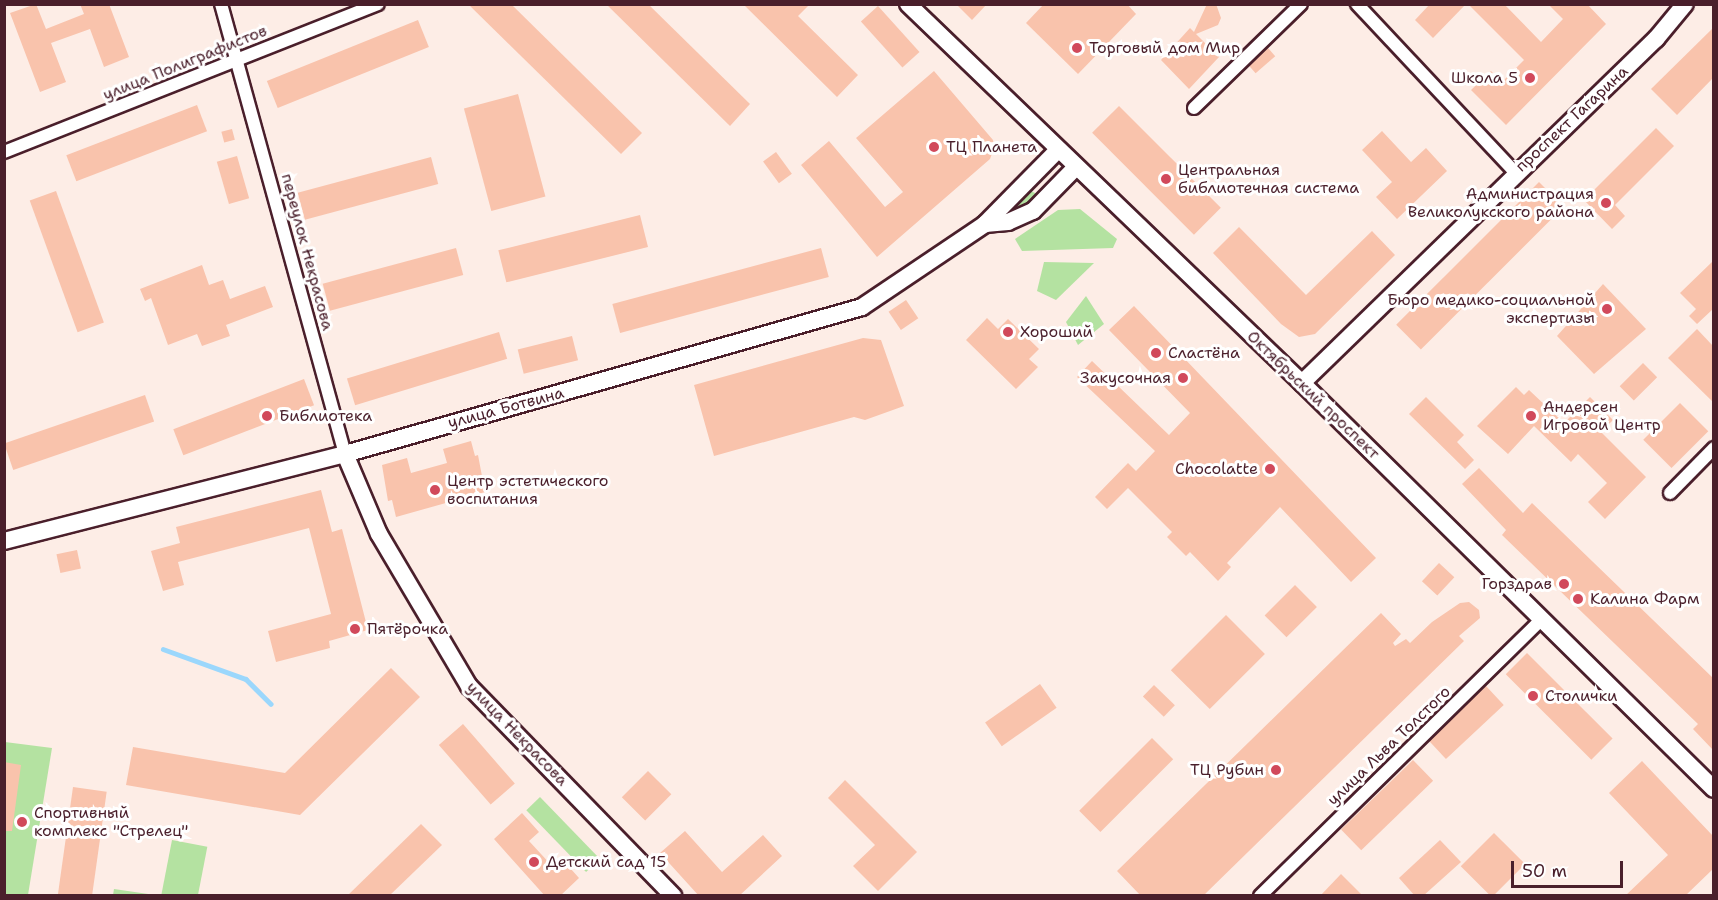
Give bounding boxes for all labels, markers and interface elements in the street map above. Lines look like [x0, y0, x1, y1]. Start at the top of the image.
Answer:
street label: улица Полиграфистов [100, 21, 270, 105]
place label: Торговый дом Мир [1089, 38, 1240, 58]
marker: Торговый дом Мир [1070, 41, 1084, 55]
street label: проспект Гагарина [1512, 62, 1632, 176]
place label: Школа 5 [1451, 68, 1518, 88]
marker: Школа 5 [1523, 71, 1537, 85]
place label: ТЦ Планета [946, 137, 1037, 157]
marker: ТЦ Планета [927, 140, 941, 154]
place label: Центральная библиотечная система [1178, 160, 1359, 198]
street label: переулок Некрасова [277, 172, 337, 332]
marker: Центральная библиотечная система [1159, 172, 1173, 186]
place label: Администрация Великолукского района [1408, 184, 1594, 222]
marker: Администрация Великолукского района [1599, 196, 1613, 210]
place label: Бюро медико-социальной экспертизы [1387, 290, 1595, 328]
marker: Бюро медико-социальной экспертизы [1600, 302, 1614, 316]
place label: Хороший [1020, 322, 1093, 342]
marker: Хороший [1001, 325, 1015, 339]
street label: Октябрьский проспект [1243, 327, 1383, 463]
place label: Сластёна [1168, 343, 1240, 363]
marker: Сластёна [1149, 346, 1163, 360]
place label: Закусочная [1080, 368, 1171, 388]
marker: Закусочная [1176, 371, 1190, 385]
street label: улица Ботвина [446, 383, 566, 433]
place label: Андерсен Игровой Центр [1543, 397, 1661, 435]
place label: Библиотека [279, 406, 372, 426]
marker: Библиотека [260, 409, 274, 423]
marker: Андерсен Игровой Центр [1524, 409, 1538, 423]
place label: Chocolatte [1175, 459, 1258, 479]
marker: Chocolatte [1263, 462, 1277, 476]
place label: Центр эстетического воспитания [447, 471, 608, 509]
marker: Центр эстетического воспитания [428, 483, 442, 497]
place label: Горздрав [1482, 574, 1552, 594]
marker: Горздрав [1557, 577, 1571, 591]
place label: Калина Фарм [1590, 589, 1699, 609]
marker: Калина Фарм [1571, 592, 1585, 606]
place label: Пятёрочка [367, 619, 448, 639]
marker: Пятёрочка [348, 622, 362, 636]
street label: улица Некрасова [462, 678, 572, 790]
street label: улица Льва Толстого [1323, 682, 1455, 810]
place label: Столички [1545, 686, 1617, 706]
marker: Столички [1526, 689, 1540, 703]
place label: ТЦ Рубин [1190, 760, 1264, 780]
marker: ТЦ Рубин [1269, 763, 1283, 777]
place label: Спортивный комплекс "Стрелец" [34, 803, 188, 841]
marker: Спортивный комплекс "Стрелец" [15, 815, 29, 829]
scale bar [1514, 849, 1626, 887]
place label: Детский сад 15 [546, 852, 666, 872]
marker: Детский сад 15 [527, 855, 541, 869]
text: 50 m [1522, 859, 1567, 883]

